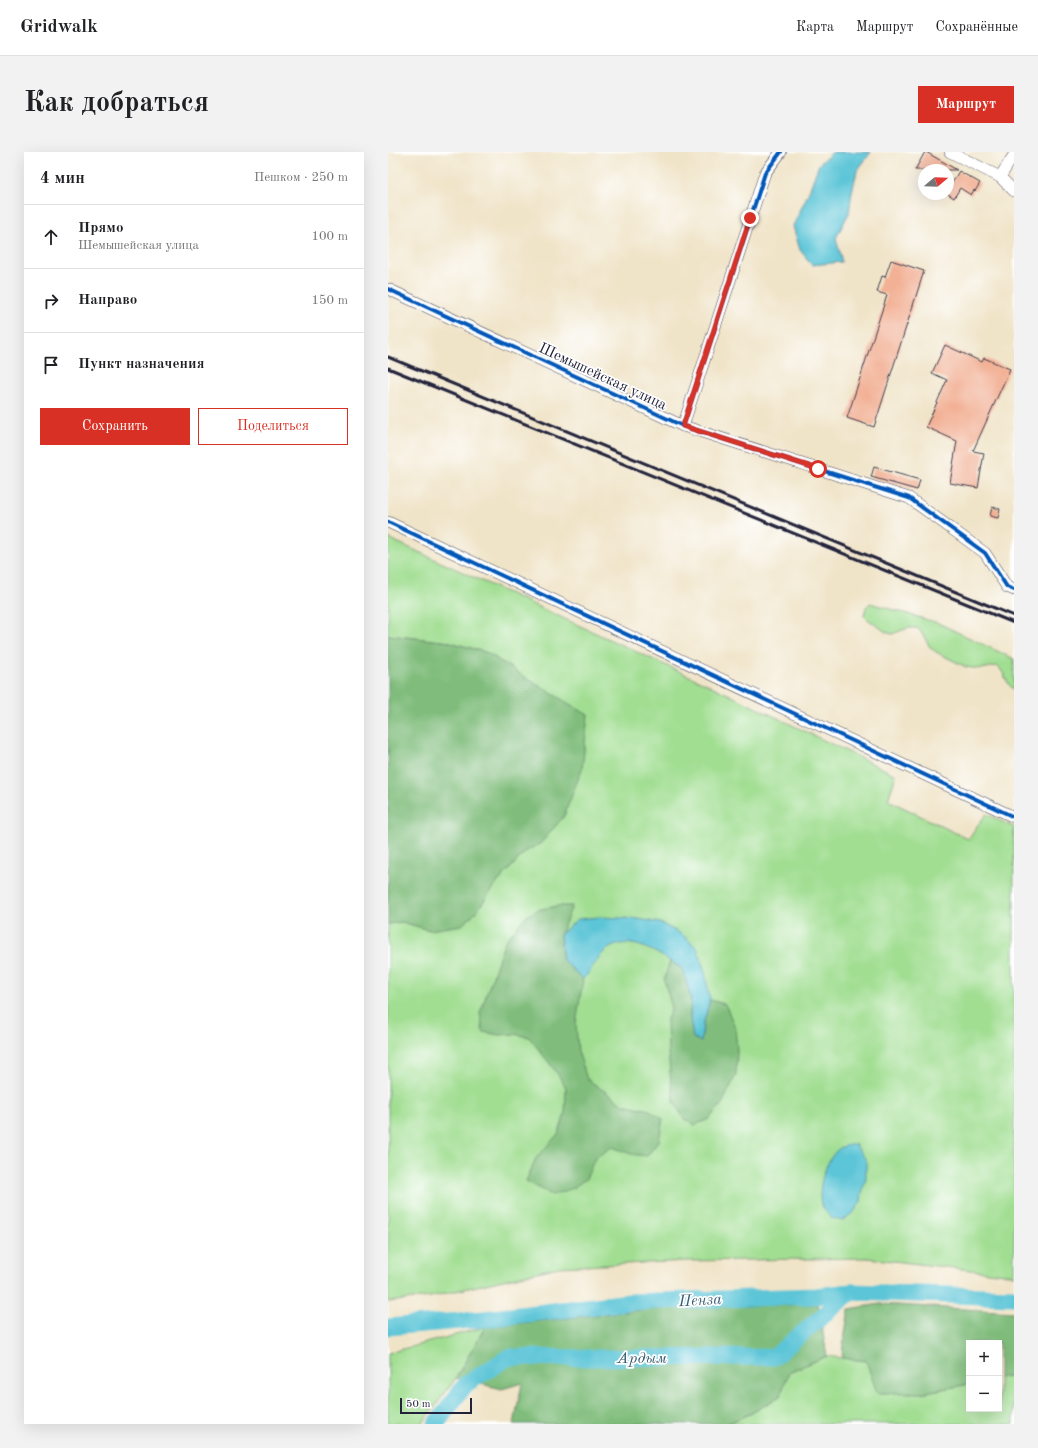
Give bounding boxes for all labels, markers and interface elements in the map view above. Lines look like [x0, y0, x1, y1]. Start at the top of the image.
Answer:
text: Gridwalk [20, 18, 98, 37]
text: Карта [796, 20, 834, 34]
text: Маршрут [856, 20, 913, 34]
text: Сохранённые [935, 20, 1018, 34]
button: Маршрут [918, 86, 1014, 123]
text: Как добраться [24, 90, 209, 118]
north arrow [918, 164, 954, 200]
text: 4 мин [40, 170, 85, 187]
text: Пешком · 250 m [254, 171, 348, 184]
route end [741, 209, 759, 227]
text: Прямо [78, 221, 124, 236]
icon: ahead [40, 226, 62, 248]
text: 100 m [311, 230, 348, 243]
text: Шемышейская улица [78, 239, 199, 252]
icon: right [40, 290, 62, 312]
text: Направо [78, 293, 137, 308]
text: 150 m [311, 294, 348, 307]
street label: Шемышейская улица [536, 341, 669, 414]
icon: arrive [40, 354, 62, 376]
text: Пункт назначения [78, 357, 205, 372]
button: Сохранить [40, 408, 190, 445]
button: Поделиться [198, 408, 348, 445]
route start [809, 460, 827, 478]
water label: Пенза [677, 1292, 723, 1310]
map controls [966, 1340, 1002, 1412]
button: + [966, 1340, 1002, 1376]
water label: Ардым [616, 1351, 667, 1367]
button: − [966, 1376, 1002, 1412]
scale bar [400, 1396, 472, 1415]
text: 50 m [406, 1399, 431, 1410]

